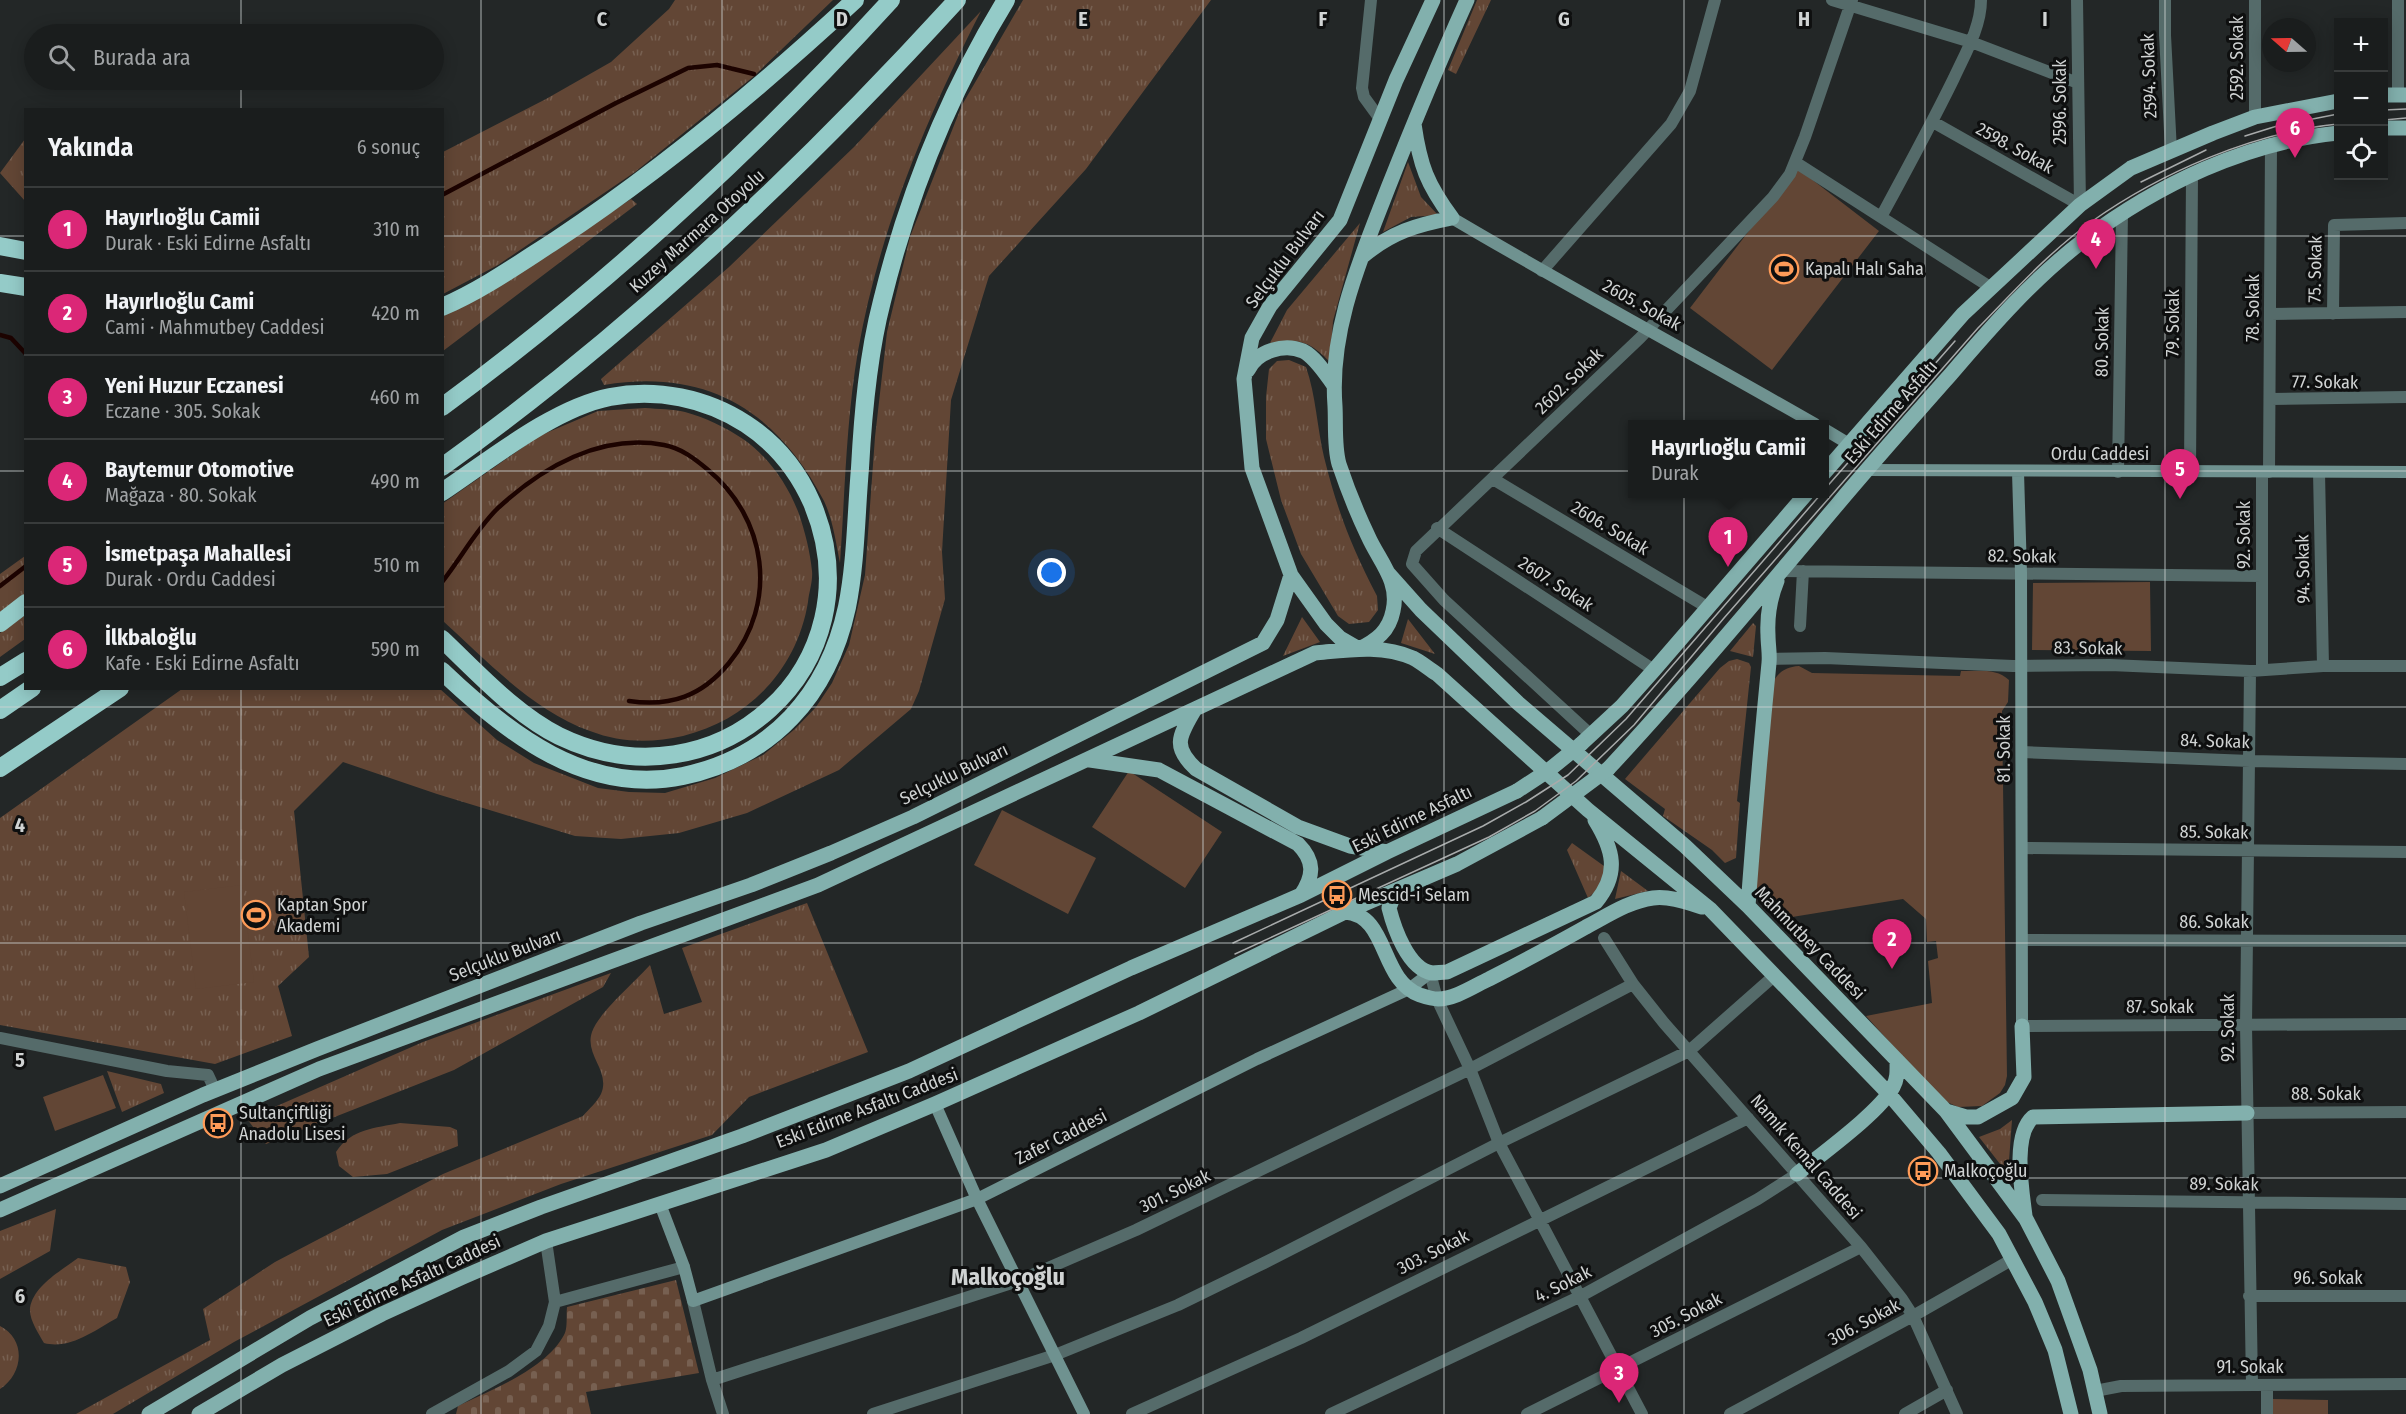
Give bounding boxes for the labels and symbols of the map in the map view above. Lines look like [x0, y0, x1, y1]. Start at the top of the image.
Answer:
text: C [597, 7, 608, 31]
text: D [836, 7, 848, 31]
text: E [1078, 7, 1088, 31]
text: F [1319, 7, 1328, 31]
text: G [1558, 7, 1570, 31]
text: H [1798, 7, 1810, 31]
text: I [2042, 7, 2048, 31]
street label: 2592. Sokak [2226, 15, 2248, 100]
north arrow [2262, 18, 2316, 72]
street label: 2594. Sokak [2137, 33, 2161, 119]
street label: 2596. Sokak [2049, 59, 2071, 145]
pin: 6 [2276, 108, 2314, 158]
street label: 2598. Sokak [1972, 118, 2058, 179]
street label: Kuzey Marmara Otoyolu [625, 165, 769, 297]
street label: Selçuklu Bulvarı [1241, 205, 1329, 313]
pin: 4 [2076, 220, 2116, 269]
street label: 75. Sokak [2303, 235, 2327, 303]
sports icon: Kapalı Halı Saha [1768, 253, 1800, 285]
place label: Kapalı Halı Saha [1805, 258, 1924, 280]
street label: 2605. Sokak [1599, 274, 1686, 336]
street label: 78. Sokak [2242, 274, 2264, 342]
street label: 79. Sokak [2162, 289, 2184, 357]
street label: 80. Sokak [2090, 306, 2114, 377]
street label: 2602. Sokak [1531, 343, 1608, 419]
street label: Eski Edirne Asfaltı [1840, 356, 1942, 468]
street label: 77. Sokak [2292, 370, 2359, 394]
street label: Ordu Caddesi [2051, 443, 2149, 465]
pin: 5 [2160, 450, 2200, 499]
street label: 2606. Sokak [1567, 496, 1653, 560]
street label: 92. Sokak [2233, 500, 2255, 569]
pin: 1 [1708, 518, 1748, 567]
street label: 94. Sokak [2291, 534, 2315, 604]
street label: 82. Sokak [1988, 544, 2057, 568]
street label: 2607. Sokak [1514, 552, 1598, 617]
your location [1037, 558, 1066, 587]
street label: 83. Sokak [2053, 636, 2123, 660]
street label: 81. Sokak [1993, 715, 2015, 783]
street label: 84. Sokak [2180, 729, 2251, 753]
street label: Selçuklu Bulvarı [896, 738, 1012, 810]
street label: Eski Edirne Asfaltı [1349, 781, 1475, 857]
text: 4 [15, 813, 25, 837]
street label: 85. Sokak [2179, 820, 2249, 844]
bus stop icon: Mescid-i Selam [1321, 879, 1353, 911]
street label: Mahmutbey Caddesi [1750, 882, 1870, 1004]
place label: Mescid-i Selam [1358, 884, 1470, 906]
place label: Kaptan Spor Akademi [277, 894, 368, 937]
sports icon: Kaptan Spor Akademi [240, 899, 272, 931]
street label: 86. Sokak [2179, 911, 2249, 933]
pin: 2 [1872, 920, 1912, 969]
street label: Selçuklu Bulvarı [446, 924, 564, 986]
street label: 92. Sokak [2217, 993, 2239, 1062]
street label: 87. Sokak [2126, 996, 2195, 1018]
text: 5 [15, 1048, 25, 1072]
street label: Eski Edirne Asfaltı Caddesi [773, 1063, 961, 1153]
street label: 88. Sokak [2291, 1083, 2361, 1105]
street label: Namık Kemal Caddesi [1746, 1090, 1866, 1224]
place label: Sultançiftliği Anadolu Lisesi [239, 1102, 346, 1145]
street label: Zafer Caddesi [1011, 1105, 1111, 1169]
bus stop icon: Sultançiftliği Anadolu Lisesi [202, 1107, 234, 1139]
bus stop icon: Malkoçoğlu [1907, 1155, 1939, 1187]
place label: Malkoçoğlu [1944, 1160, 2027, 1182]
street label: 301. Sokak [1136, 1164, 1214, 1218]
street label: 89. Sokak [2189, 1172, 2259, 1196]
street label: 303. Sokak [1394, 1224, 1473, 1279]
street label: Eski Edirne Asfaltı Caddesi [320, 1230, 504, 1332]
street label: 4. Sokak [1531, 1260, 1595, 1308]
district label: Malkoçoğlu [951, 1263, 1065, 1291]
street label: 96. Sokak [2293, 1267, 2363, 1289]
text: 6 [15, 1284, 25, 1308]
street label: 305. Sokak [1646, 1287, 1726, 1342]
street label: 306. Sokak [1824, 1294, 1904, 1350]
pin: 3 [1600, 1354, 1638, 1403]
street label: 91. Sokak [2216, 1356, 2284, 1378]

